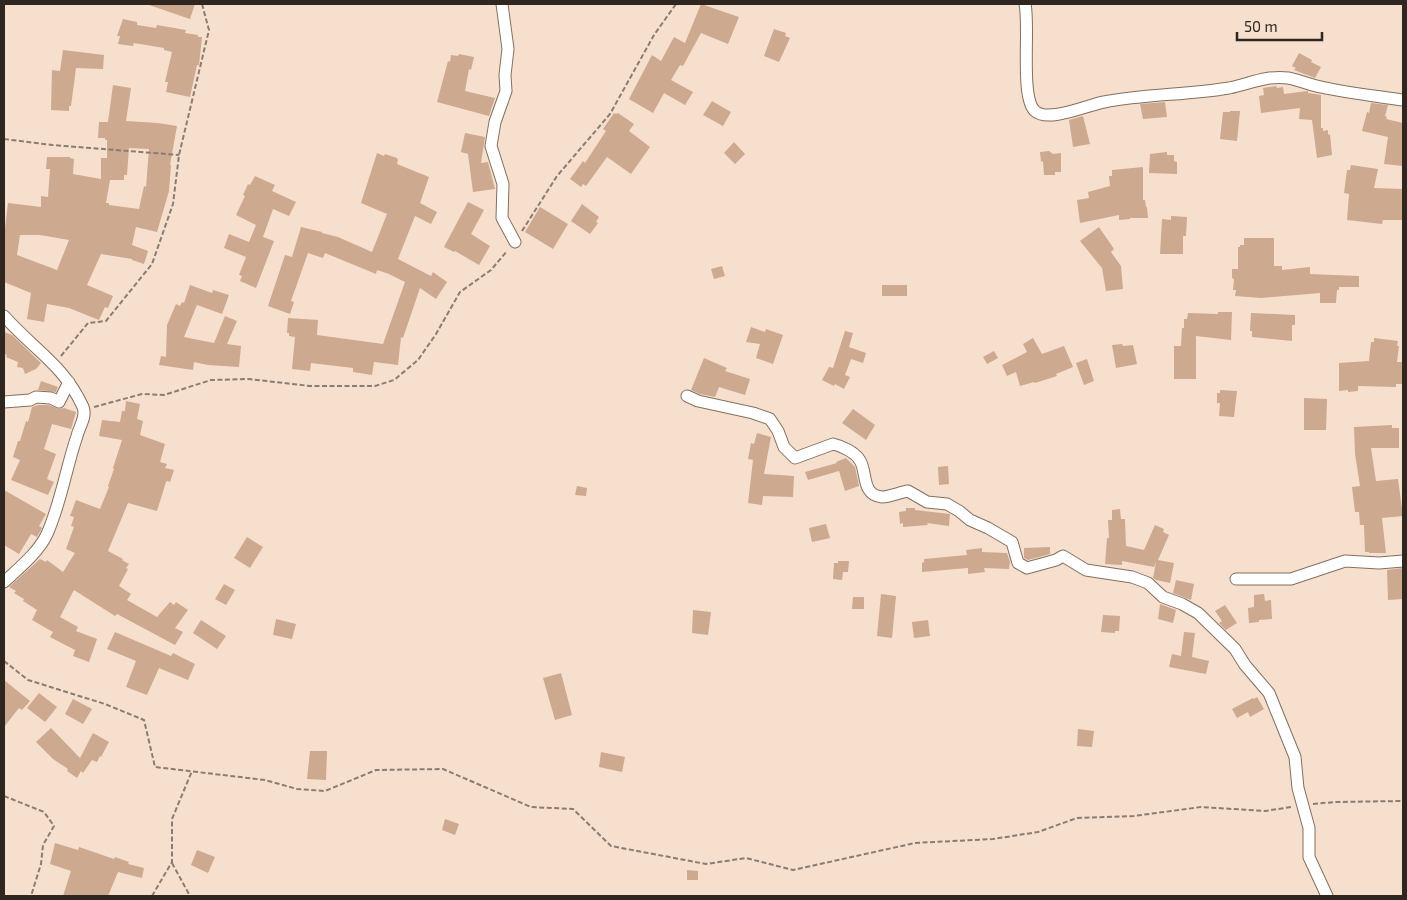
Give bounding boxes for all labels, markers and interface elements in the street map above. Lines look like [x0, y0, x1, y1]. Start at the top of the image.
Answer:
scale bar [1237, 10, 1322, 42]
text: 50 m [1244, 17, 1278, 35]

